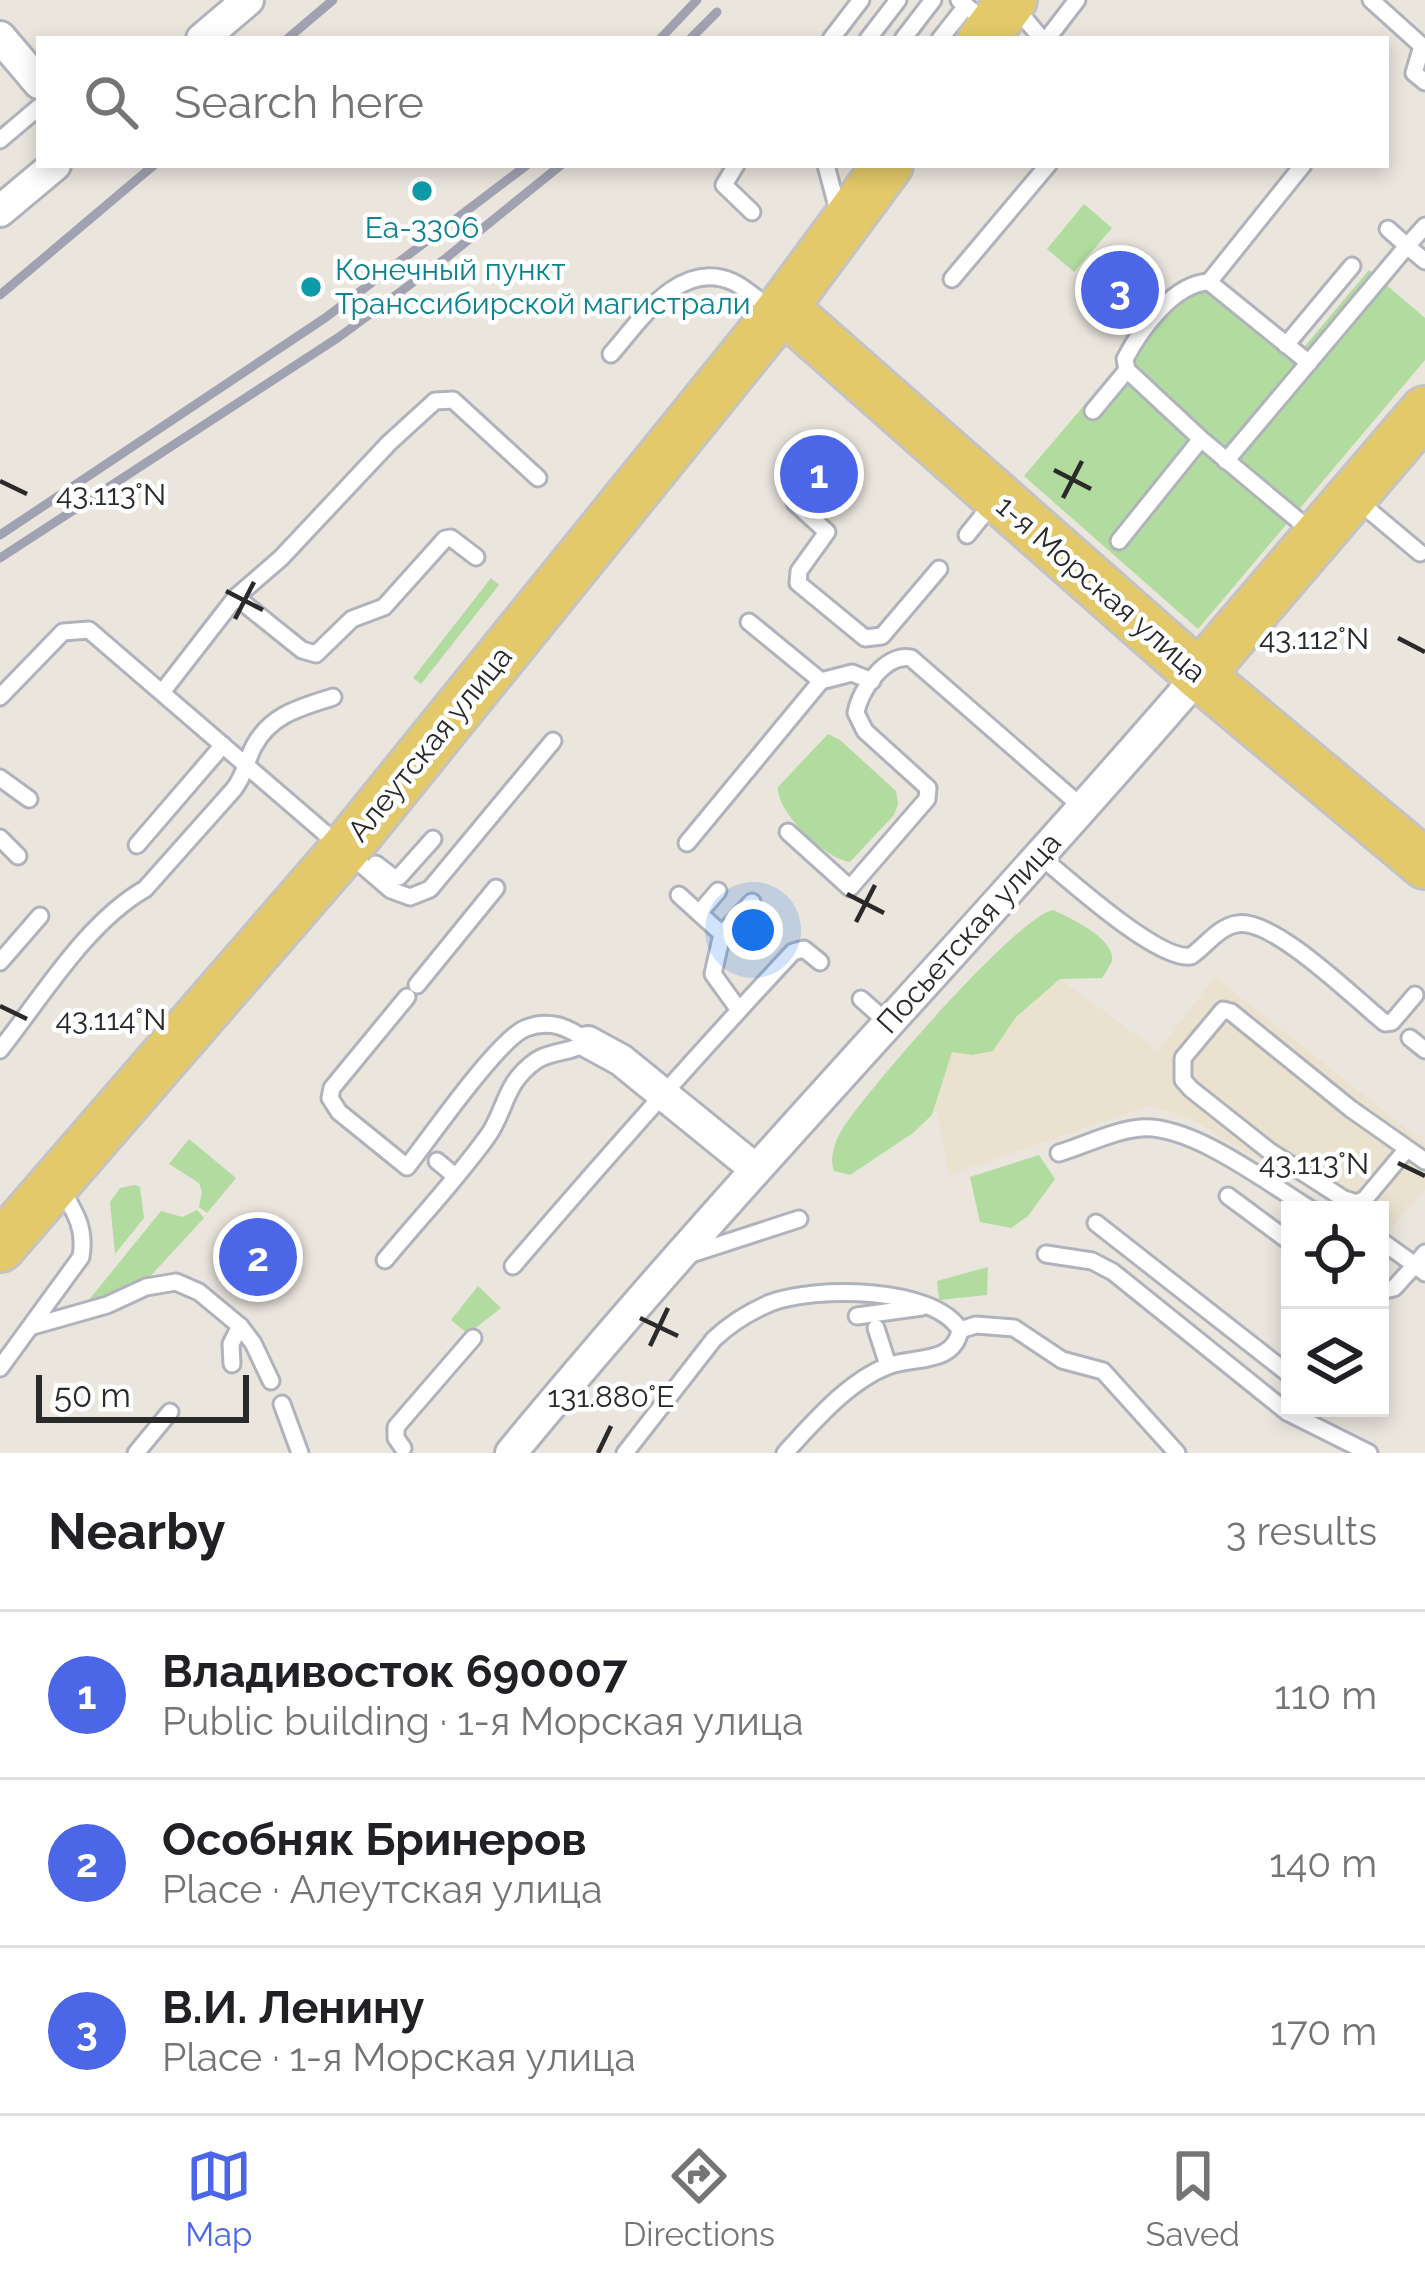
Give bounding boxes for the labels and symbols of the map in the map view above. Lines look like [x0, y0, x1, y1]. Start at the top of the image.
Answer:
marker: Еа-3306 [409, 178, 435, 204]
place label: Еа-3306 [365, 210, 479, 245]
pin: 3 [1081, 245, 1159, 335]
place label: Конечный пункт Транссибирской магистрали [335, 252, 751, 321]
marker: Конечный пункт Транссибирской магистрали [298, 274, 324, 300]
pin: 1 [780, 429, 858, 519]
text: 43.113°N [56, 477, 166, 512]
street label: 1-я Морская улица [989, 488, 1213, 689]
text: 43.112°N [1259, 621, 1369, 656]
street label: Алеутская улица [340, 639, 519, 848]
street label: Посьетская улица [869, 825, 1068, 1040]
your location [723, 900, 783, 960]
text: 43.114°N [56, 1002, 166, 1037]
text: 43.113°N [1259, 1146, 1369, 1181]
pin: 2 [219, 1212, 297, 1302]
scale bar [36, 1369, 249, 1422]
text: 131.880°E [548, 1379, 674, 1414]

